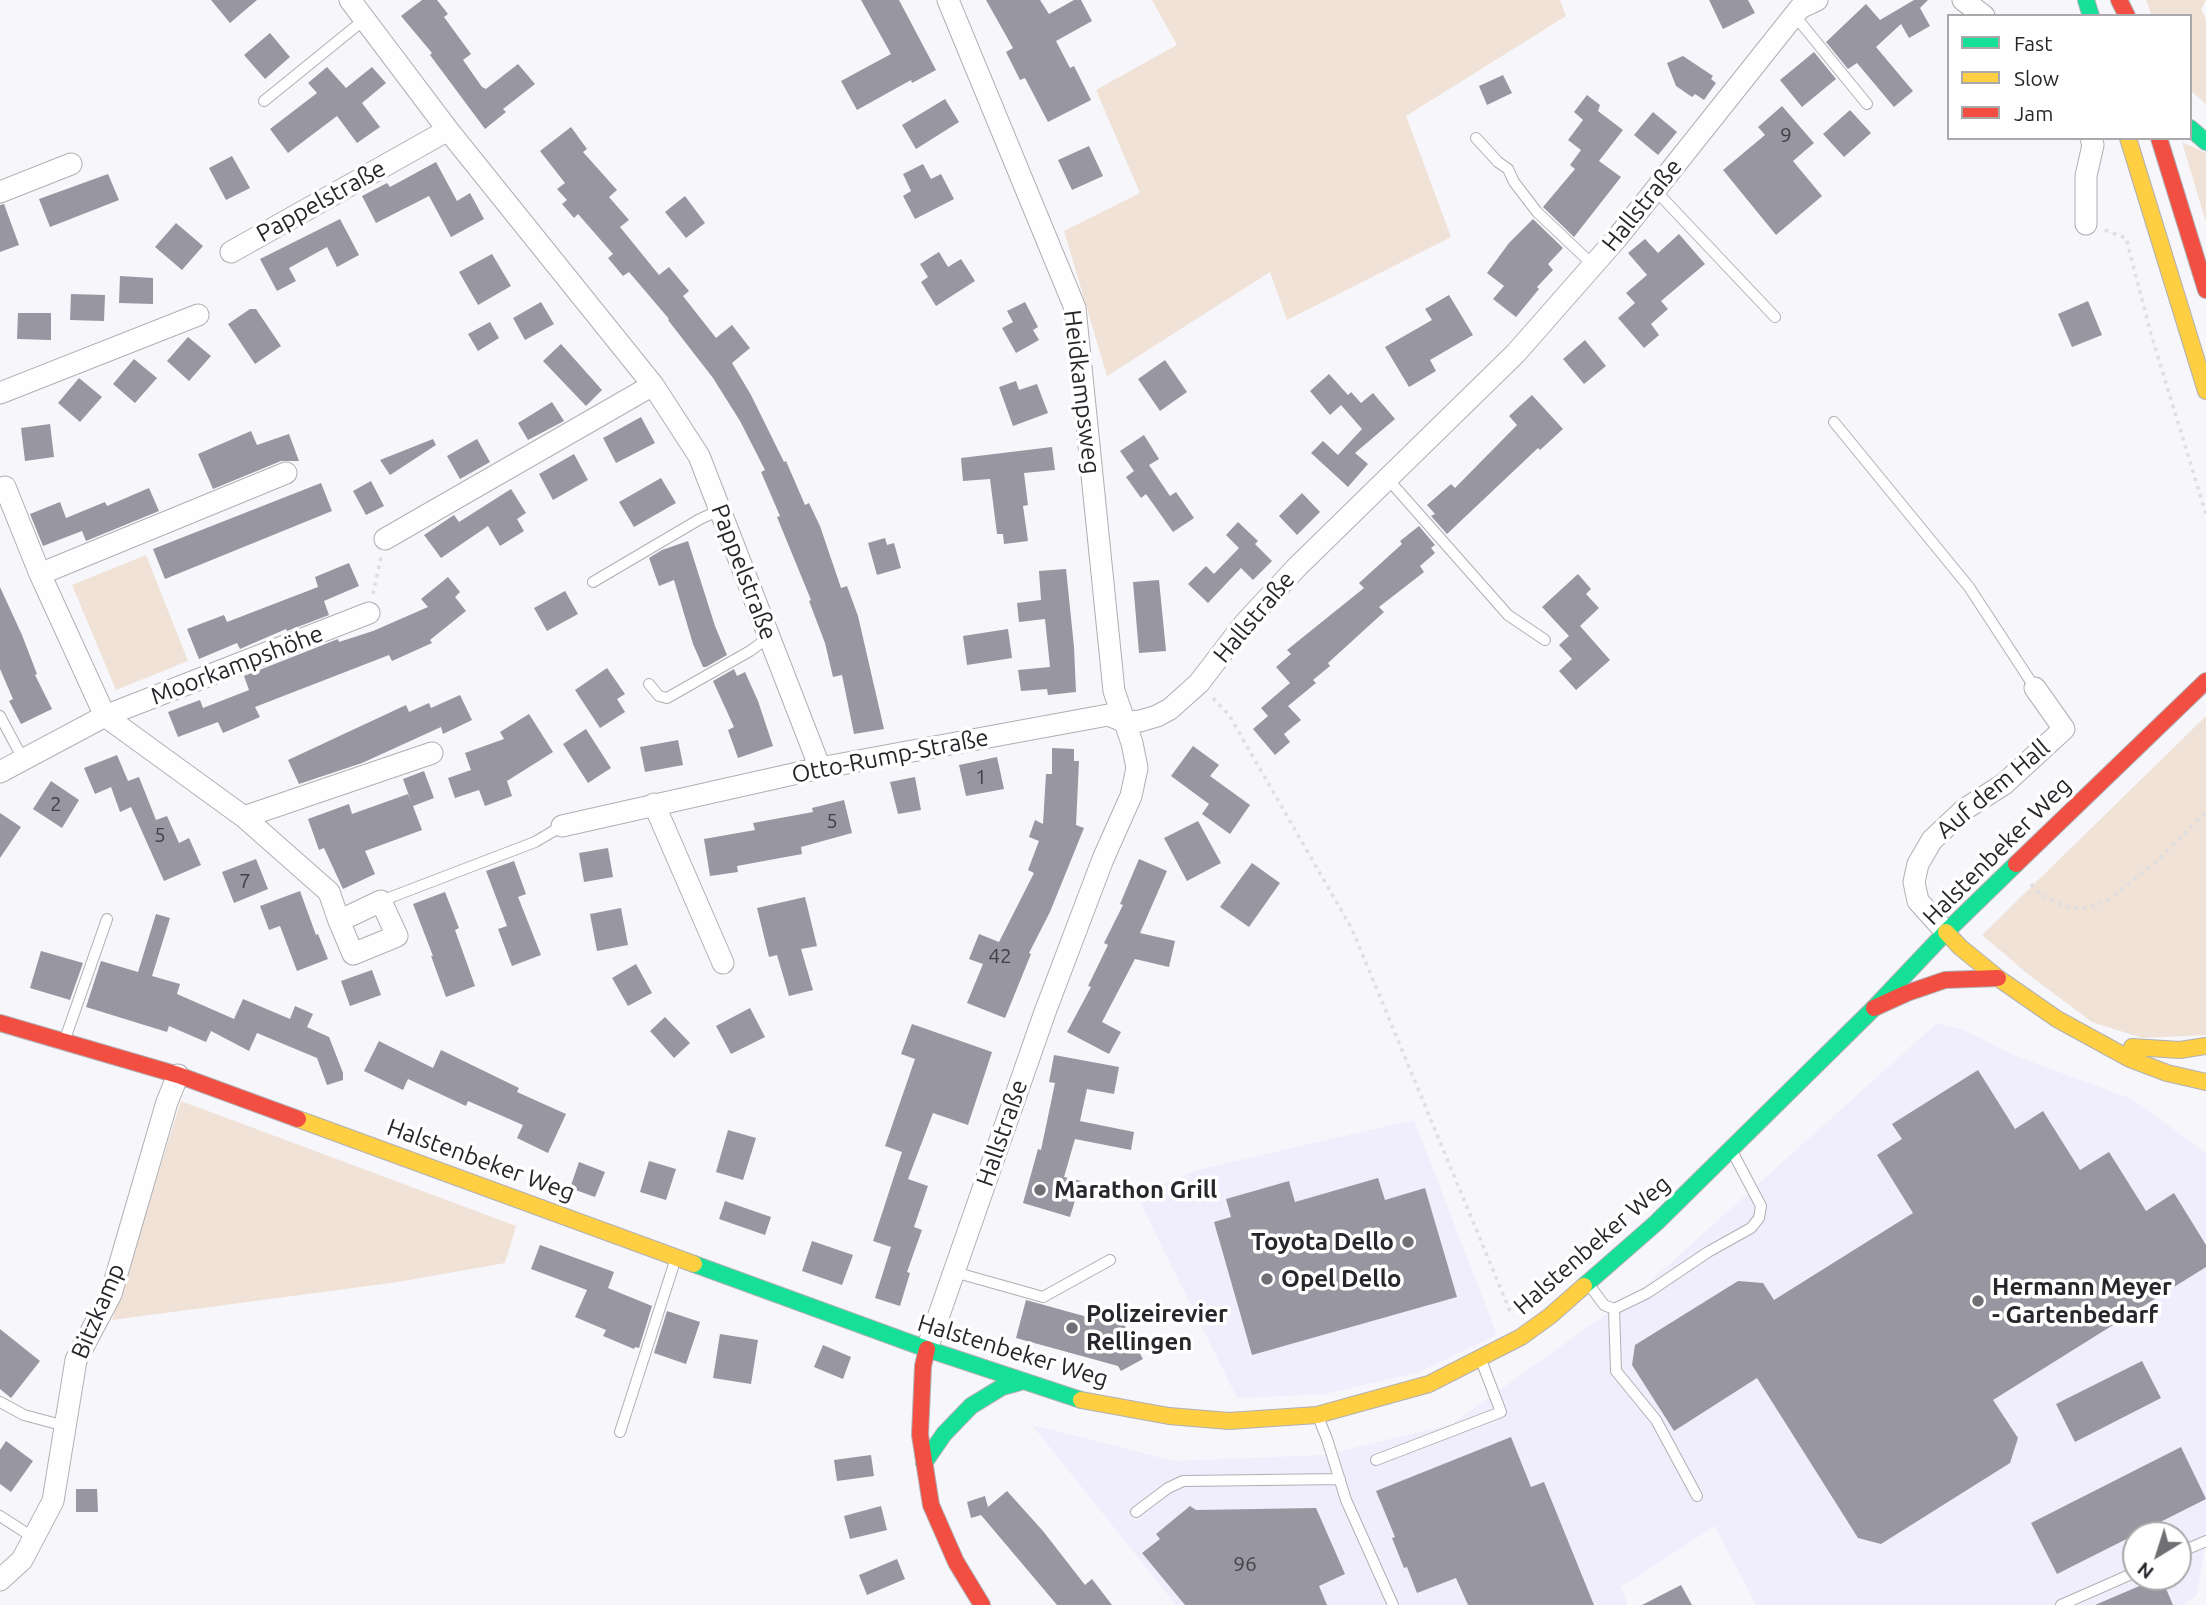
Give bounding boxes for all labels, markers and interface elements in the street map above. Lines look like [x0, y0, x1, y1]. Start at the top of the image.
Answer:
legend [1947, 14, 2192, 140]
text: Fast [2014, 31, 2052, 55]
text: Slow [2014, 66, 2059, 90]
text: Jam [2014, 101, 2053, 125]
house number: 9 [1780, 122, 1792, 148]
street label: Hallstraße [1596, 153, 1688, 257]
street label: Pappelstraße [251, 154, 391, 248]
street label: Heidkampsweg [1058, 308, 1106, 476]
street label: Pappelstraße [705, 500, 783, 644]
street label: Hallstraße [1207, 565, 1301, 669]
street label: Moorkampshöhe [147, 619, 327, 711]
street label: Otto-Rump-Straße [789, 723, 991, 789]
street label: Auf dem Hall [1930, 733, 2056, 845]
house number: 1 [975, 764, 987, 790]
street label: Halstenbeker Weg [1917, 771, 2077, 931]
house number: 2 [50, 791, 62, 817]
house number: 5 [826, 808, 838, 834]
house number: 5 [154, 822, 166, 848]
house number: 7 [239, 868, 251, 894]
house number: 42 [988, 943, 1012, 969]
street label: Hallstraße [970, 1076, 1034, 1190]
street label: Halstenbeker Weg [383, 1113, 579, 1207]
street label: Halstenbeker Weg [1508, 1169, 1676, 1321]
place label: Marathon Grill [1054, 1176, 1217, 1204]
marker: Marathon Grill [1032, 1182, 1048, 1198]
place label: Toyota Dello [1251, 1228, 1394, 1256]
marker: Toyota Dello [1400, 1234, 1416, 1250]
street label: Bitzkamp [65, 1259, 131, 1363]
place label: Opel Dello [1281, 1265, 1401, 1293]
marker: Opel Dello [1259, 1271, 1275, 1287]
place label: Hermann Meyer - Gartenbedarf [1992, 1273, 2172, 1329]
marker: Hermann Meyer - Gartenbedarf [1970, 1293, 1986, 1309]
place label: Polizeirevier Rellingen [1086, 1300, 1228, 1356]
street label: Halstenbeker Weg [914, 1308, 1112, 1394]
marker: Polizeirevier Rellingen [1064, 1320, 1080, 1336]
north arrow [2122, 1521, 2192, 1591]
house number: 96 [1233, 1551, 1257, 1577]
text: N [2133, 1558, 2158, 1584]

